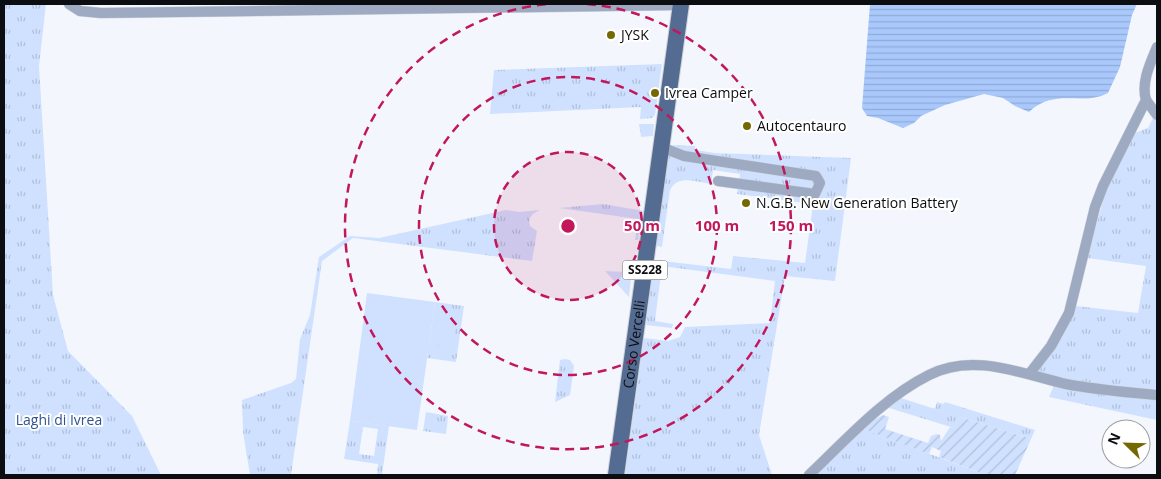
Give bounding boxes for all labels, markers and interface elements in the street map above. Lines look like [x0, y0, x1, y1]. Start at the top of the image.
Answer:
place label: JYSK [619, 25, 649, 44]
marker: JYSK [605, 29, 617, 41]
place label: Ivrea Camper [665, 83, 753, 102]
marker: Ivrea Camper [649, 87, 661, 99]
place label: Autocentauro [757, 116, 847, 135]
marker: Autocentauro [741, 120, 753, 132]
place label: N.G.B. New Generation Battery [756, 193, 959, 212]
marker: N.G.B. New Generation Battery [740, 197, 752, 209]
text: 50 m [624, 215, 660, 235]
text: 100 m [695, 215, 739, 235]
text: 150 m [769, 215, 813, 235]
centre of rings [559, 217, 577, 235]
road number: SS228 [622, 260, 668, 280]
street label: Corso Vercelli [618, 299, 649, 390]
park label: Laghi di Ivrea [16, 410, 102, 429]
north arrow [1101, 419, 1151, 469]
text: N [1103, 430, 1125, 448]

